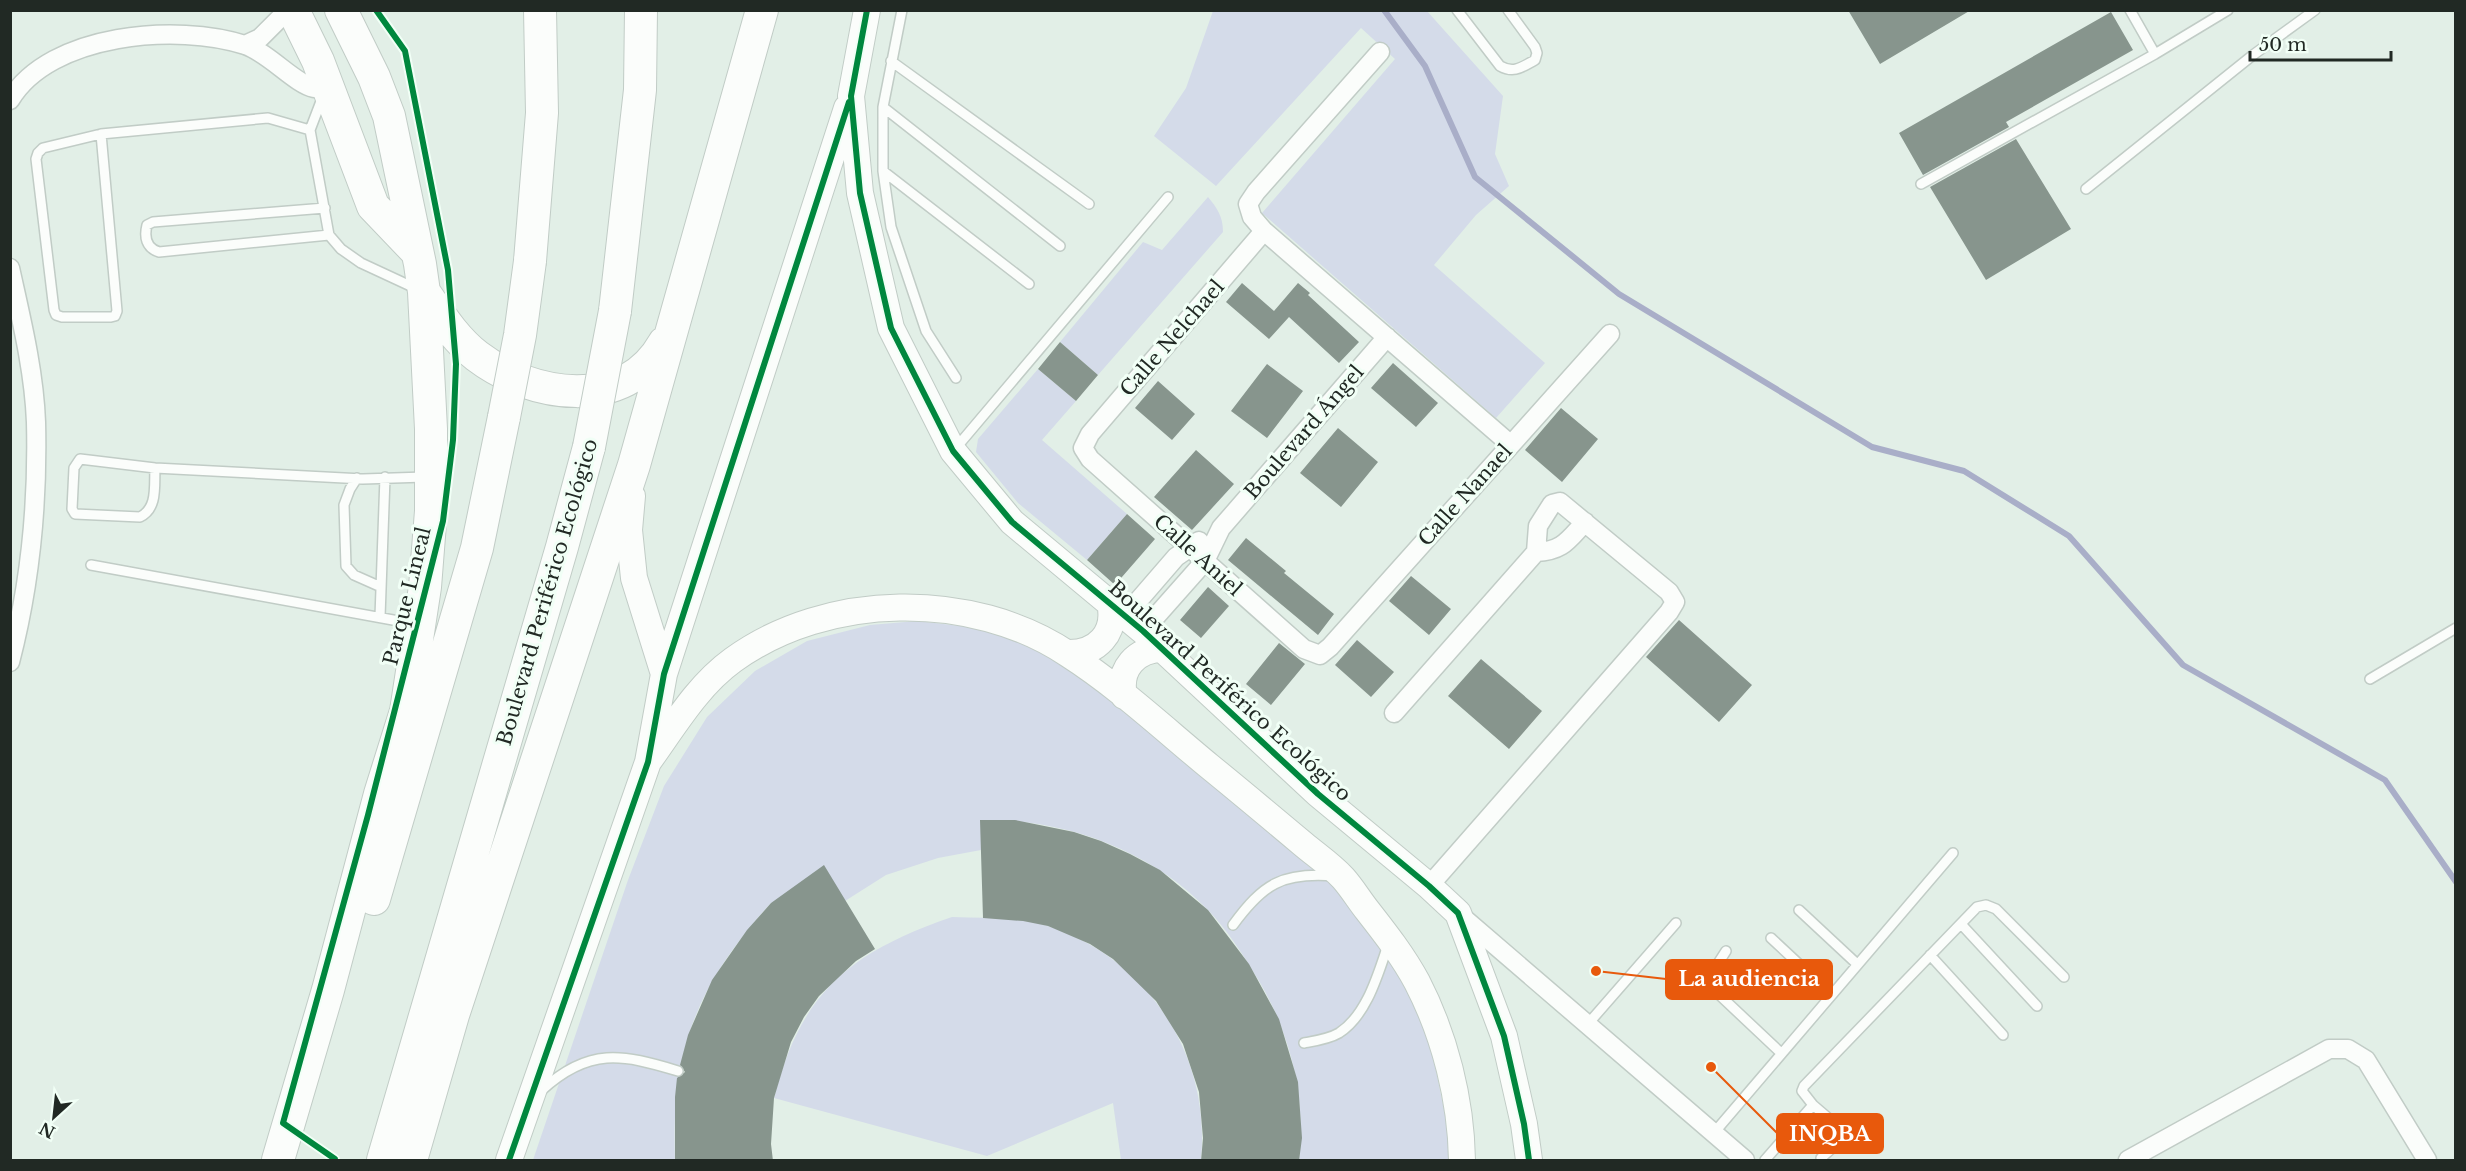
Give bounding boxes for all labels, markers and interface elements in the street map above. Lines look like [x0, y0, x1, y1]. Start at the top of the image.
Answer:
scale bar [2250, 24, 2391, 62]
text: 50 m [2259, 34, 2307, 56]
street label: Calle Nelchael [1115, 275, 1229, 401]
street label: Boulevard Ángel [1239, 360, 1369, 504]
street label: Boulevard Periférico Ecológico [492, 436, 602, 748]
street label: Calle Nanael [1413, 439, 1517, 551]
street label: Calle Aniel [1149, 509, 1247, 601]
street label: Parque Lineal [378, 524, 436, 668]
street label: Boulevard Periférico Ecológico [1104, 576, 1356, 806]
callout: La audiencia [1666, 960, 1832, 999]
text: La audiencia [1678, 966, 1820, 992]
north arrow [24, 1087, 84, 1147]
callout: INQBA [1777, 1114, 1883, 1153]
text: N [36, 1118, 58, 1143]
text: INQBA [1789, 1121, 1872, 1147]

